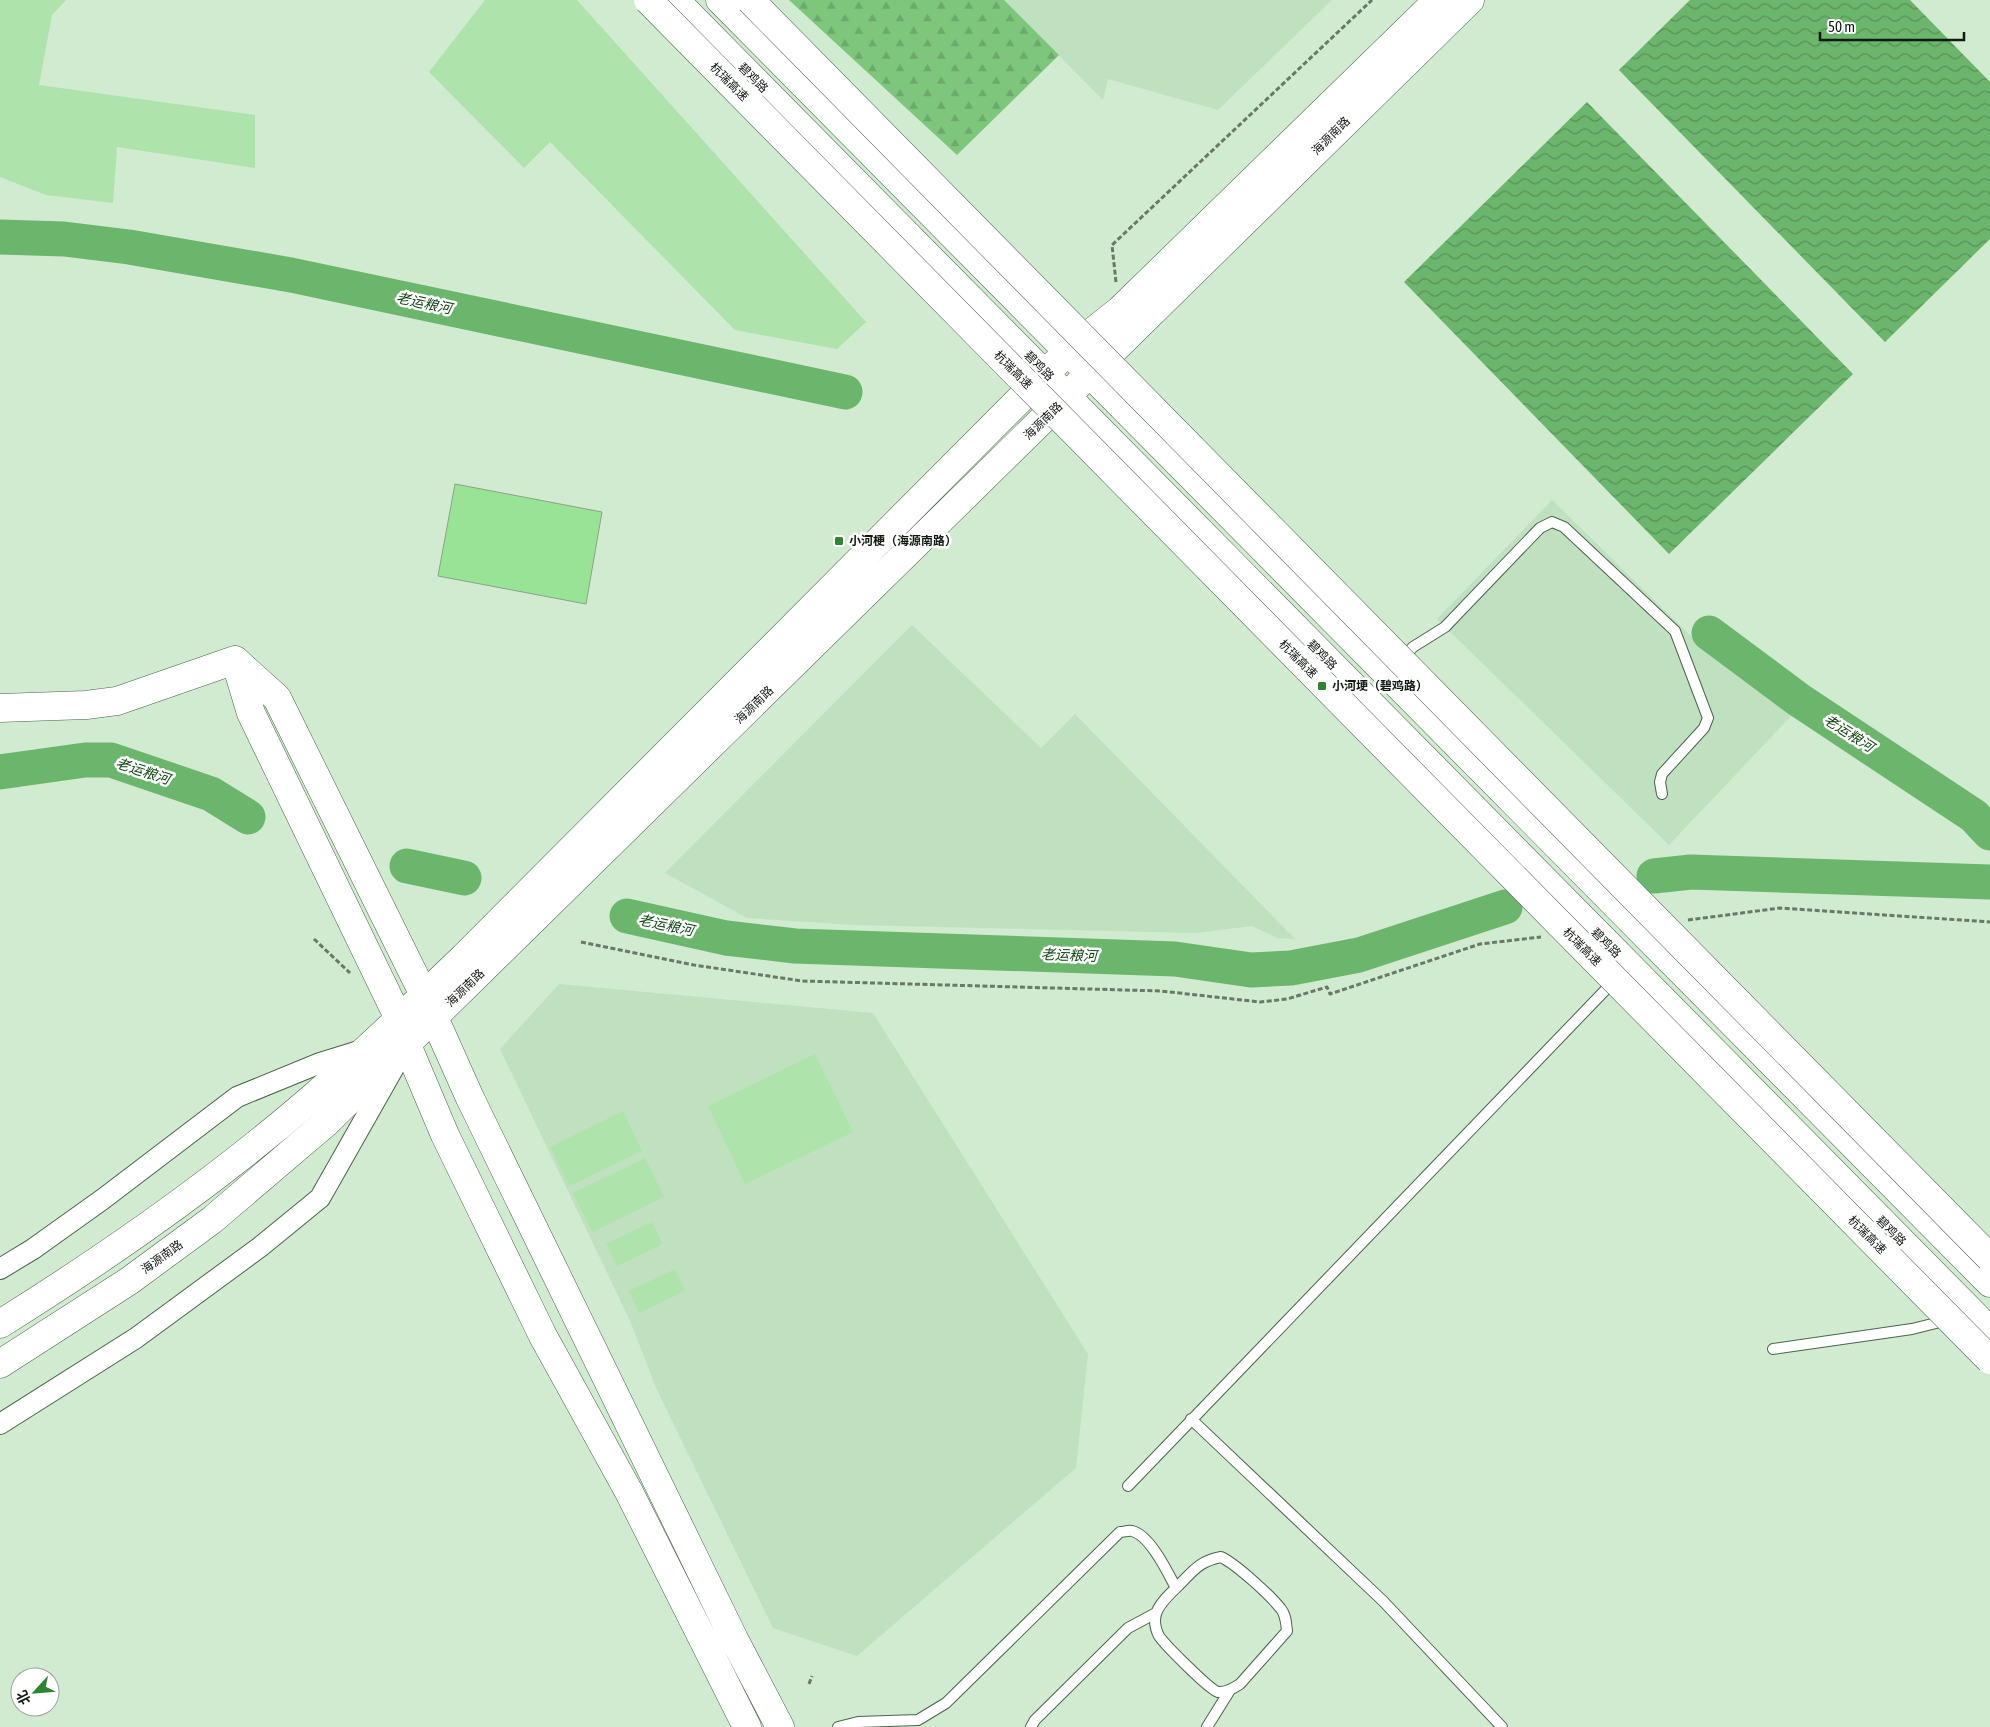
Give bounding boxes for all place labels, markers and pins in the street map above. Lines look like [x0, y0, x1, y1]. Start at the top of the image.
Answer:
place label: 小河梗（海源南路） [849, 534, 957, 548]
marker: 小河梗（海源南路） [833, 535, 845, 547]
place label: 小河埂（碧鸡路） [1332, 679, 1428, 693]
marker: 小河埂（碧鸡路） [1316, 680, 1328, 692]

